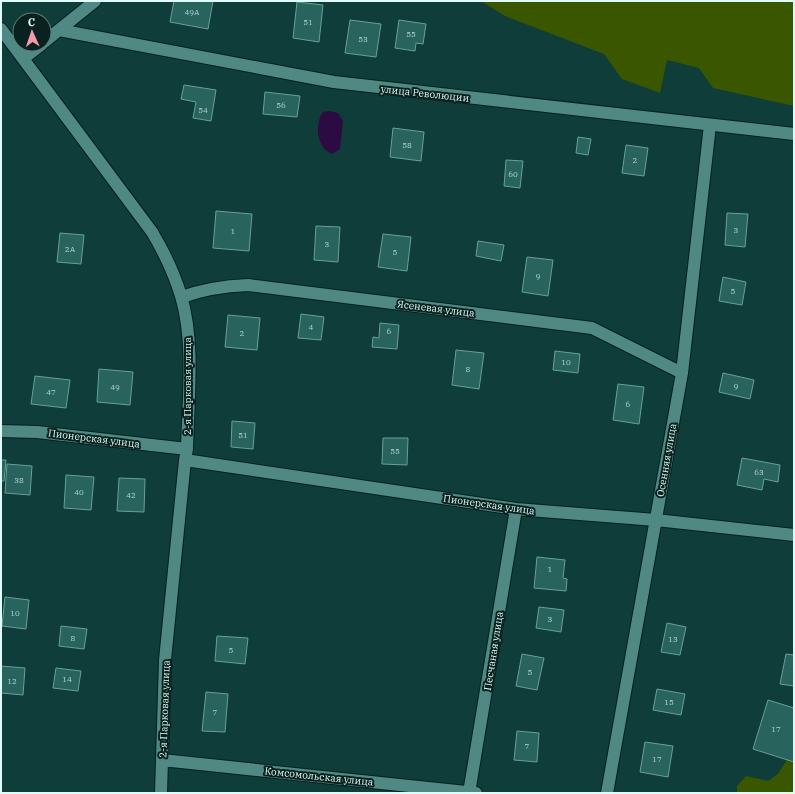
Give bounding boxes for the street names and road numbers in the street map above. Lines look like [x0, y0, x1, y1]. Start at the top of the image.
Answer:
street label: улица Революции [380, 82, 470, 105]
street label: Ясеневая улица [396, 297, 476, 320]
street label: 2-я Парковая улица [181, 337, 194, 435]
street label: Осенняя улица [654, 422, 679, 498]
street label: Пионерская улица [47, 426, 141, 451]
street label: Пионерская улица [442, 492, 536, 517]
street label: Песчаная улица [481, 610, 506, 692]
street label: 2-я Парковая улица [156, 659, 173, 758]
street label: Комсомольская улица [264, 764, 375, 789]

